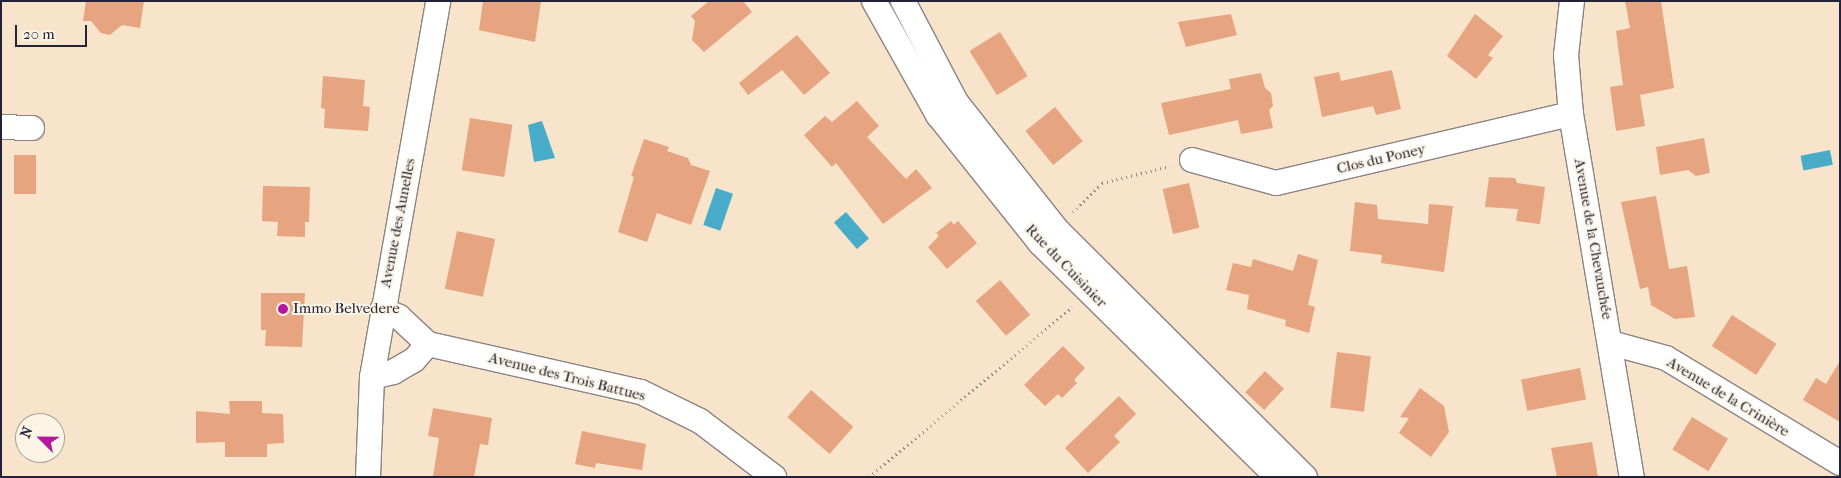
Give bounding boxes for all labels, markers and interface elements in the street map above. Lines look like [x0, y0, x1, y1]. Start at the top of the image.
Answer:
scale bar [18, 15, 90, 47]
text: 20 m [23, 25, 55, 43]
street label: Clos du Poney [1335, 140, 1427, 178]
street label: Avenue des Aunelles [377, 157, 419, 289]
street label: Avenue de la Chevauchée [1570, 157, 1616, 321]
street label: Rue du Cuisinier [1022, 220, 1110, 312]
place label: Immo Belvedere [293, 300, 400, 318]
marker: Immo Belvedere [277, 303, 289, 315]
street label: Avenue des Trois Battues [487, 349, 647, 405]
street label: Avenue de la Crinière [1663, 353, 1793, 441]
north arrow [15, 413, 65, 463]
text: N [17, 424, 37, 441]

